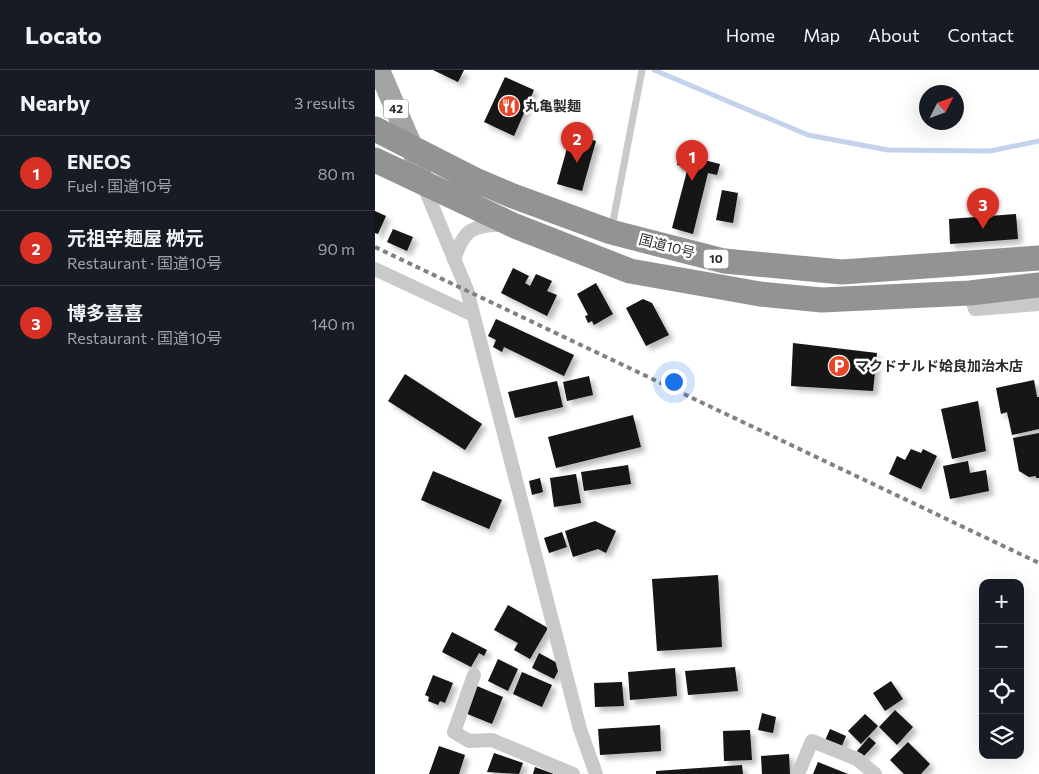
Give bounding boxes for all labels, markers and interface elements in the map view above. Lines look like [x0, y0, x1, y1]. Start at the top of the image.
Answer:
text: Locato [25, 20, 102, 49]
text: Home [726, 24, 775, 46]
text: Map [803, 24, 840, 46]
text: About [868, 24, 920, 46]
text: Contact [948, 24, 1014, 46]
north arrow [919, 85, 964, 130]
text: Nearby [20, 90, 90, 115]
text: 3 results [294, 93, 355, 112]
restaurant icon: 丸亀製麺 [497, 94, 521, 118]
place label: 丸亀製麺 [525, 97, 581, 114]
road number: 42 [383, 100, 409, 118]
pin: 2 [561, 122, 593, 163]
pin: 1 [676, 140, 708, 181]
text: ENEOS [67, 150, 131, 173]
text: 1 [32, 164, 40, 183]
text: 80 m [318, 164, 355, 183]
text: Fuel · 国道10号 [67, 176, 173, 195]
pin: 3 [967, 188, 999, 229]
text: 元祖辛麺屋 桝元 [67, 226, 204, 249]
street label: 国道10号 [637, 230, 697, 261]
text: 2 [31, 239, 41, 258]
text: 90 m [318, 239, 355, 258]
road number: 10 [703, 250, 729, 268]
text: Restaurant · 国道10号 [67, 253, 222, 272]
text: 博多喜喜 [67, 301, 143, 324]
text: 3 [31, 314, 41, 333]
text: 140 m [311, 314, 355, 333]
text: Restaurant · 国道10号 [67, 328, 222, 347]
parking icon: マクドナルド姶良加治木店 [827, 354, 851, 378]
place label: マクドナルド姶良加治木店 [855, 357, 1023, 374]
your location [661, 369, 687, 395]
map controls [979, 579, 1024, 759]
button: + [979, 579, 1024, 624]
button: − [979, 624, 1024, 669]
button: locate [979, 669, 1024, 714]
button: layers [979, 714, 1024, 759]

